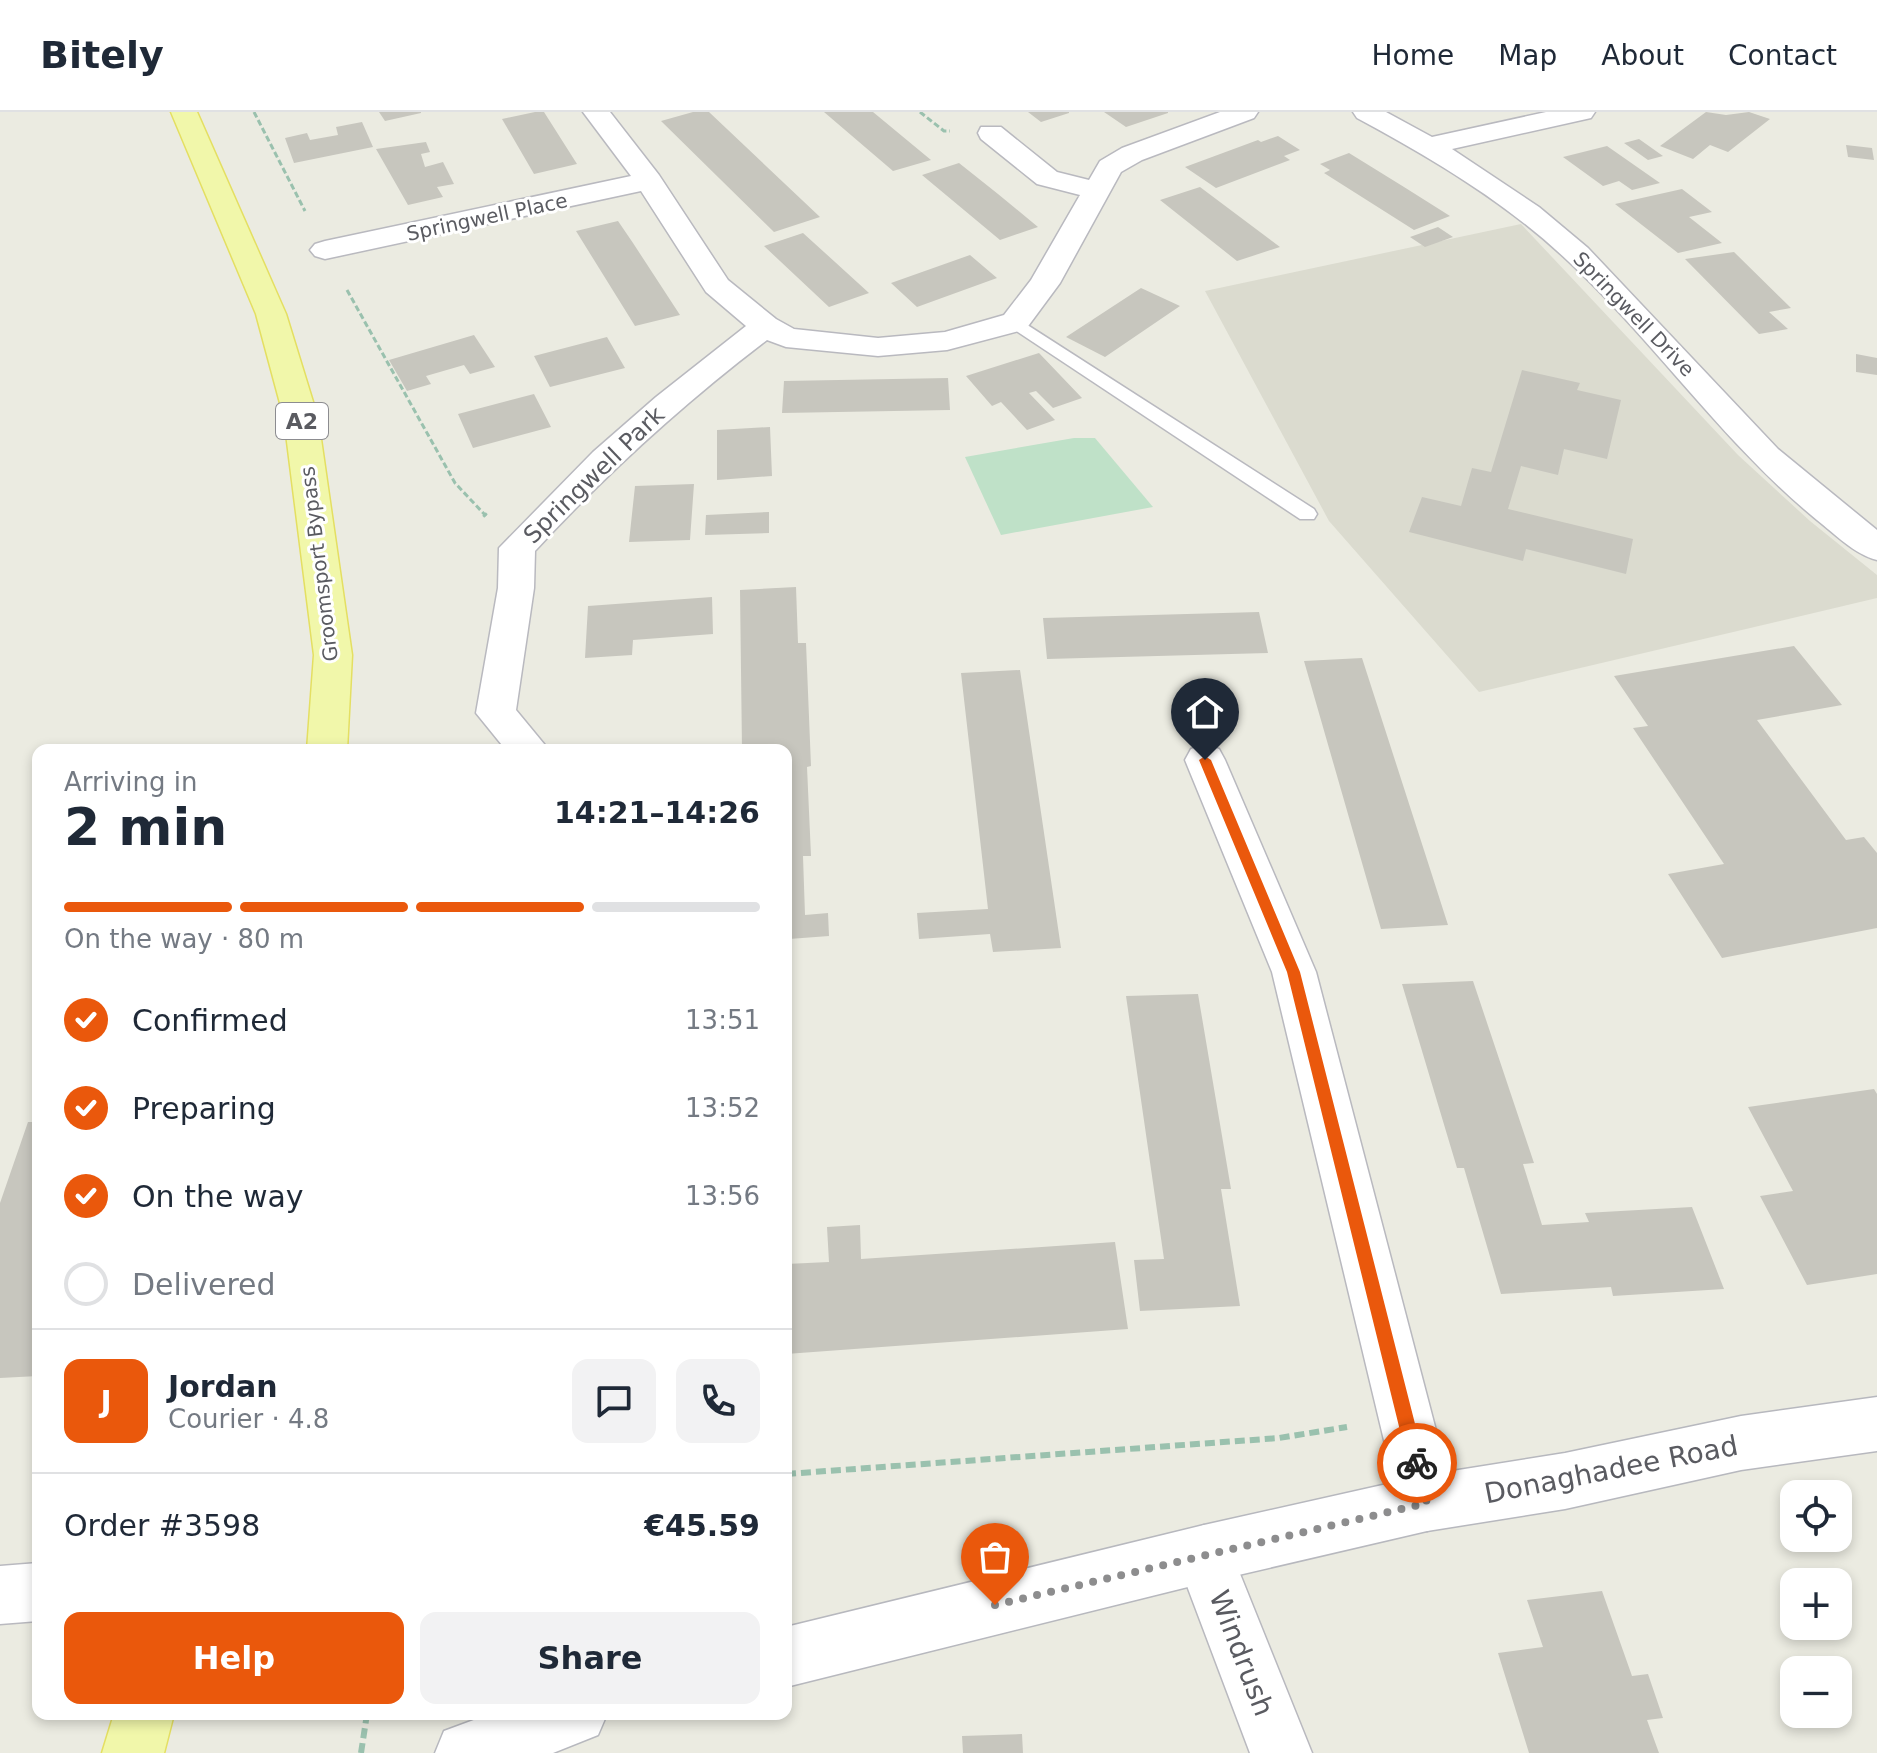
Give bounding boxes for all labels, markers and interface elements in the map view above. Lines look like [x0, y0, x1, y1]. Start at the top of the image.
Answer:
text: Bitely [40, 33, 164, 77]
text: Home [1371, 39, 1454, 72]
text: Map [1498, 39, 1557, 72]
text: About [1601, 39, 1684, 72]
text: Contact [1728, 39, 1837, 72]
street label: Springwell Place [404, 188, 570, 246]
street label: Springwell Drive [1568, 247, 1700, 381]
street label: Springwell Park [518, 401, 670, 549]
road number: A2 [276, 403, 328, 439]
street label: Groomsport Bypass [295, 465, 343, 663]
pin [1171, 678, 1239, 760]
icon: home [1183, 690, 1227, 734]
text: Arriving in [64, 767, 198, 797]
text: 14:21–14:26 [554, 795, 760, 830]
text: 2 min [64, 797, 227, 857]
text: On the way · 80 m [64, 924, 304, 954]
icon: check [64, 998, 108, 1042]
text: Confirmed [132, 1003, 288, 1038]
text: 13:51 [685, 1005, 760, 1035]
icon: check [64, 1086, 108, 1130]
text: Preparing [132, 1091, 276, 1126]
text: 13:52 [685, 1093, 760, 1123]
icon: check [64, 1174, 108, 1218]
text: On the way [132, 1179, 304, 1214]
text: 13:56 [685, 1181, 760, 1211]
text: Delivered [132, 1267, 276, 1302]
button: chat [572, 1359, 656, 1443]
button: phone [676, 1359, 760, 1443]
text: Jordan [168, 1369, 278, 1404]
text: J [100, 1384, 112, 1419]
text: Courier · 4.8 [168, 1404, 329, 1434]
courier [1377, 1423, 1457, 1503]
street label: Donaghadee Road [1481, 1429, 1741, 1510]
icon: bike [1395, 1441, 1439, 1485]
map controls [1780, 1480, 1852, 1728]
button: locate [1780, 1480, 1852, 1552]
text: Order #3598 [64, 1508, 260, 1543]
text: €45.59 [644, 1508, 760, 1543]
pin [961, 1523, 1029, 1605]
icon: bag [973, 1535, 1017, 1579]
button: + [1780, 1568, 1852, 1640]
street label: Windrush [1202, 1586, 1281, 1721]
button: Help [64, 1612, 404, 1704]
button: Share [420, 1612, 760, 1704]
button: − [1780, 1656, 1852, 1728]

